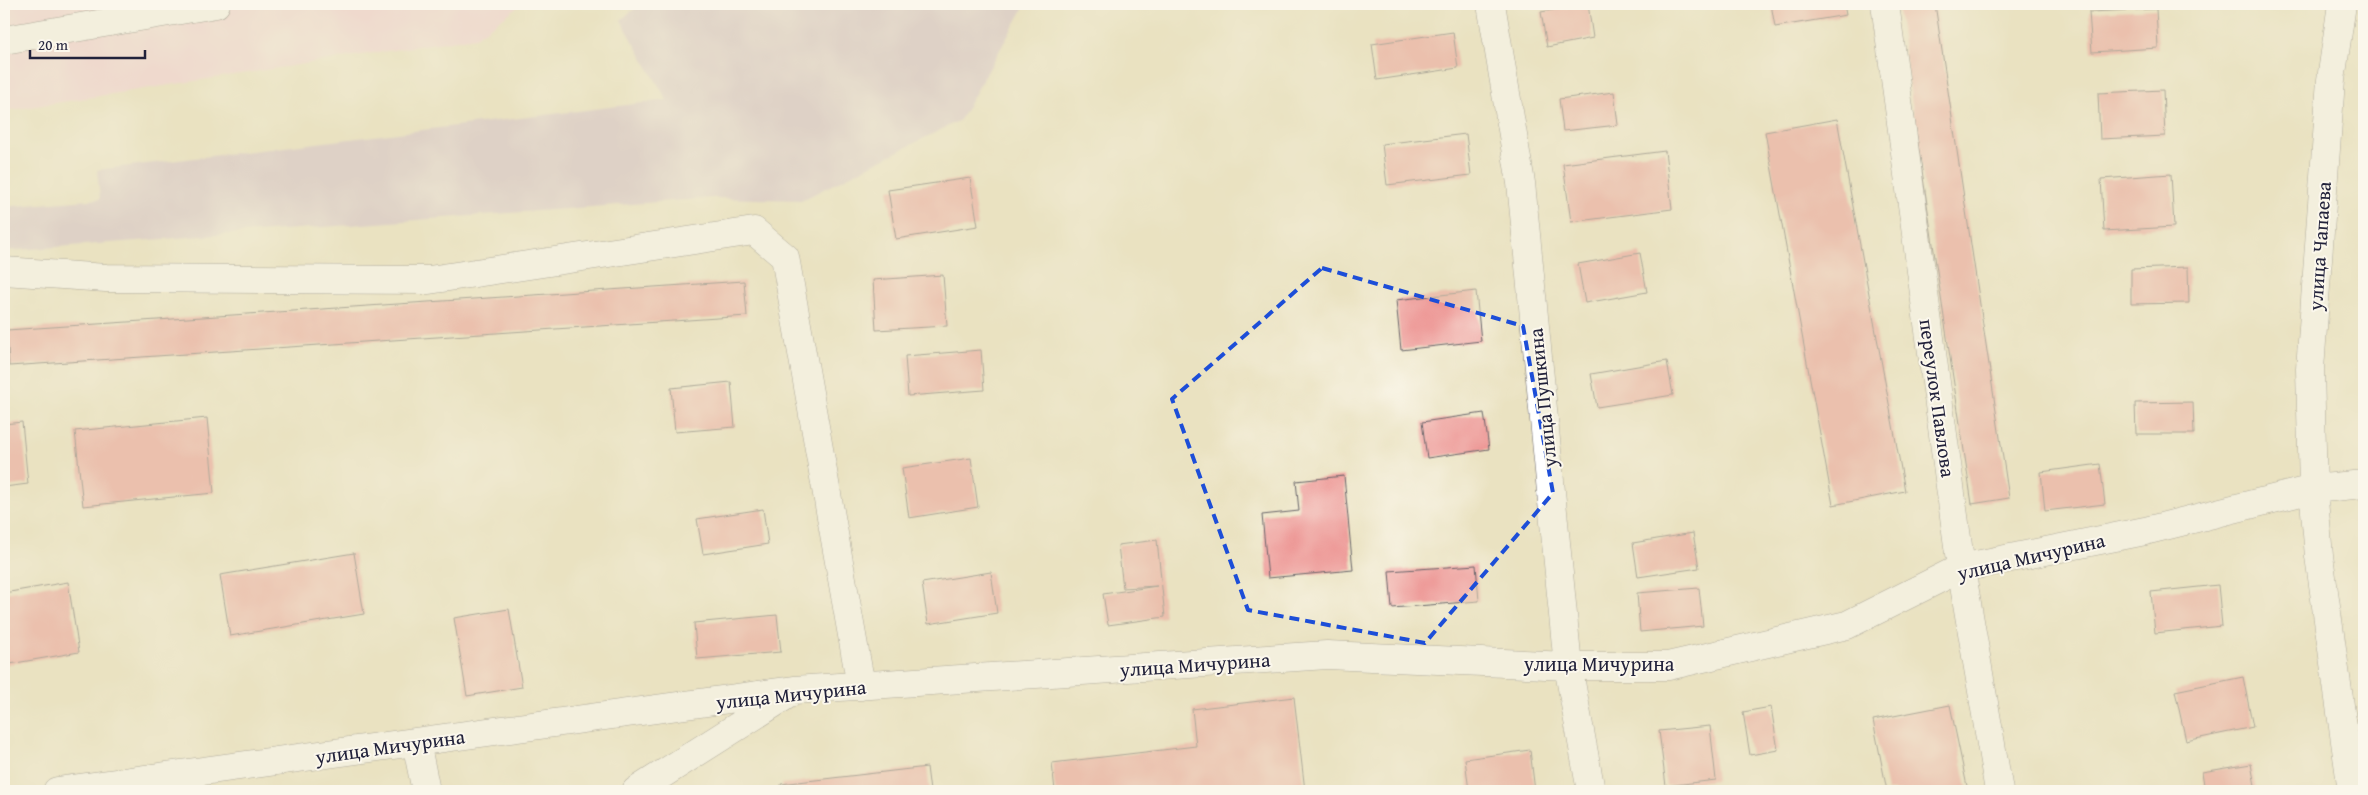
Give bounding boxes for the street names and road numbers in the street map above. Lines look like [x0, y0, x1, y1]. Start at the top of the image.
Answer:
street label: улица Чапаева [2300, 180, 2338, 313]
street label: переулок Павлова [1913, 317, 1964, 480]
street label: улица Пушкина [1520, 326, 1564, 470]
street label: улица Мичурина [1953, 525, 2108, 587]
street label: улица Мичурина [1118, 644, 1272, 684]
street label: улица Мичурина [1523, 649, 1675, 678]
street label: улица Мичурина [714, 672, 868, 716]
street label: улица Мичурина [312, 721, 467, 771]

